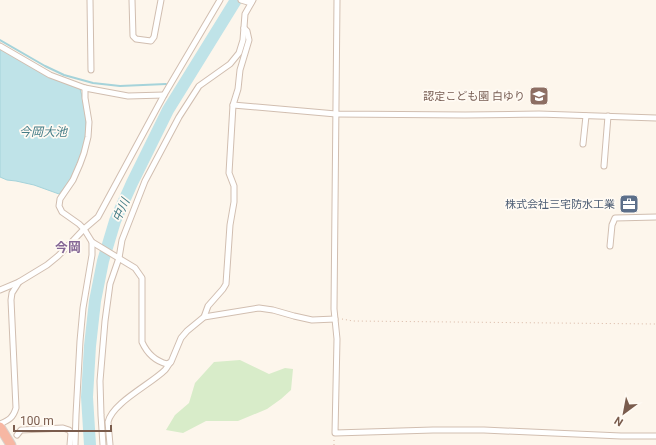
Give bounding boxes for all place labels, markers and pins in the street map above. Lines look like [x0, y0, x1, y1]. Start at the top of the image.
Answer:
school or university icon: 認定こども園 白ゆり [528, 85, 550, 107]
place label: 認定こども園 白ゆり [423, 90, 525, 103]
office icon: 株式会社三宅防水工業 [618, 193, 640, 215]
place label: 株式会社三宅防水工業 [505, 198, 615, 211]

